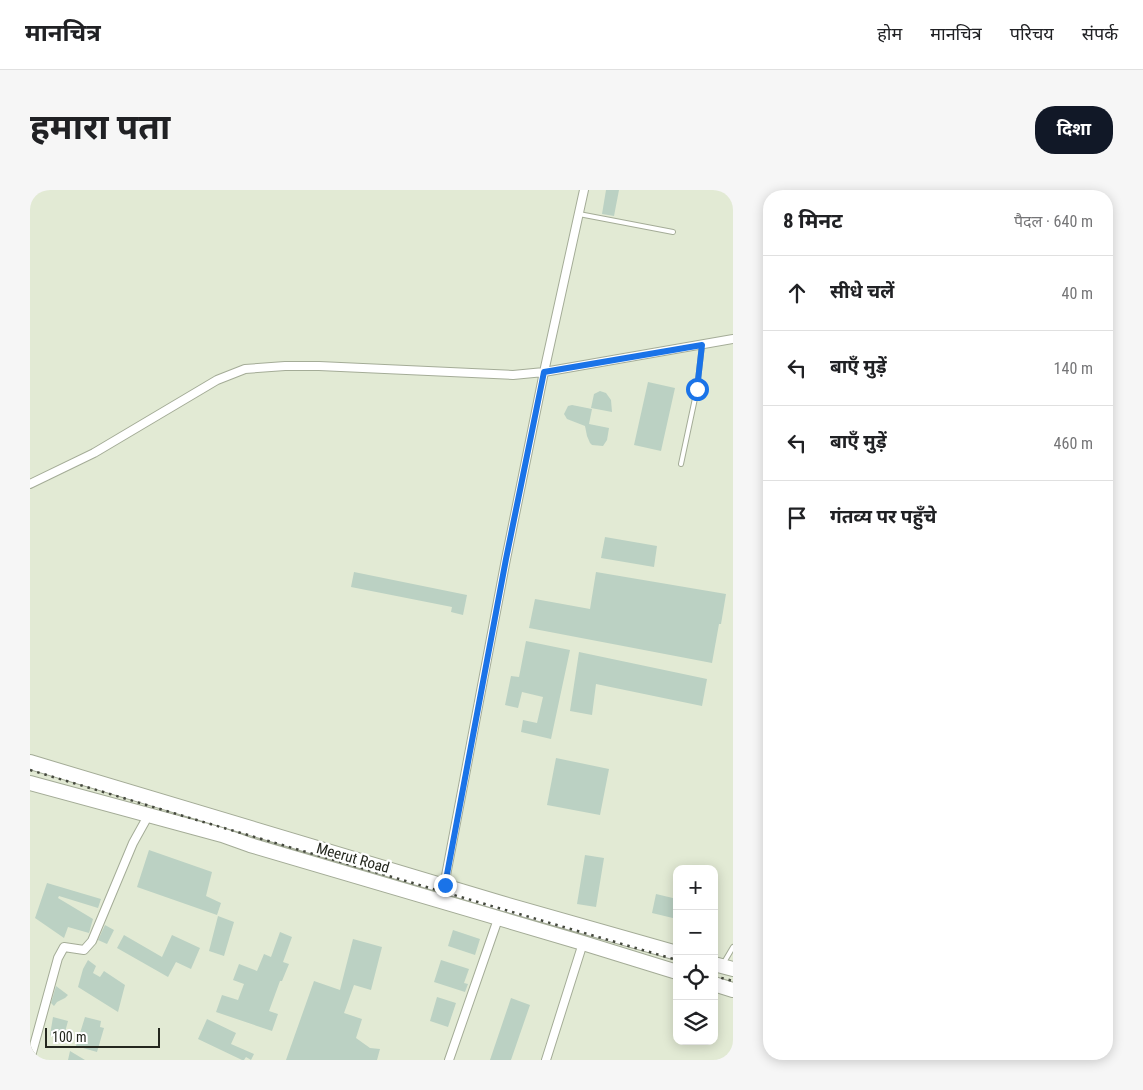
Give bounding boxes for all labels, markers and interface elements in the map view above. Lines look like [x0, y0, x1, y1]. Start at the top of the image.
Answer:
text: मानचित्र [25, 19, 101, 47]
text: होम [877, 23, 902, 44]
text: मानचित्र [930, 23, 982, 44]
text: परिचय [1010, 23, 1054, 44]
text: संपर्क [1082, 23, 1118, 44]
button: दिशा [1035, 106, 1113, 154]
text: हमारा पता [30, 107, 170, 148]
text: 8 मिनट [783, 209, 843, 233]
text: पैदल · 640 m [1014, 212, 1093, 231]
icon: ahead [783, 279, 811, 307]
text: सीधे चलें [830, 280, 894, 303]
text: 40 m [1061, 284, 1093, 303]
icon: left [783, 354, 811, 382]
text: बाएँ मुड़ें [830, 355, 886, 378]
text: 140 m [1054, 359, 1093, 378]
route start [686, 378, 709, 401]
icon: left [783, 429, 811, 457]
text: बाएँ मुड़ें [830, 430, 886, 453]
text: 460 m [1054, 434, 1093, 453]
icon: arrive [783, 504, 811, 532]
text: गंतव्य पर पहुँचे [830, 505, 936, 528]
street label: Meerut Road [314, 839, 392, 877]
map controls [673, 865, 718, 1045]
button: + [673, 865, 718, 910]
route end [434, 874, 457, 897]
button: − [673, 910, 718, 955]
button: locate [673, 955, 718, 1000]
button: layers [673, 1000, 718, 1045]
scale bar [45, 1025, 160, 1048]
text: 100 m [52, 1029, 87, 1045]

